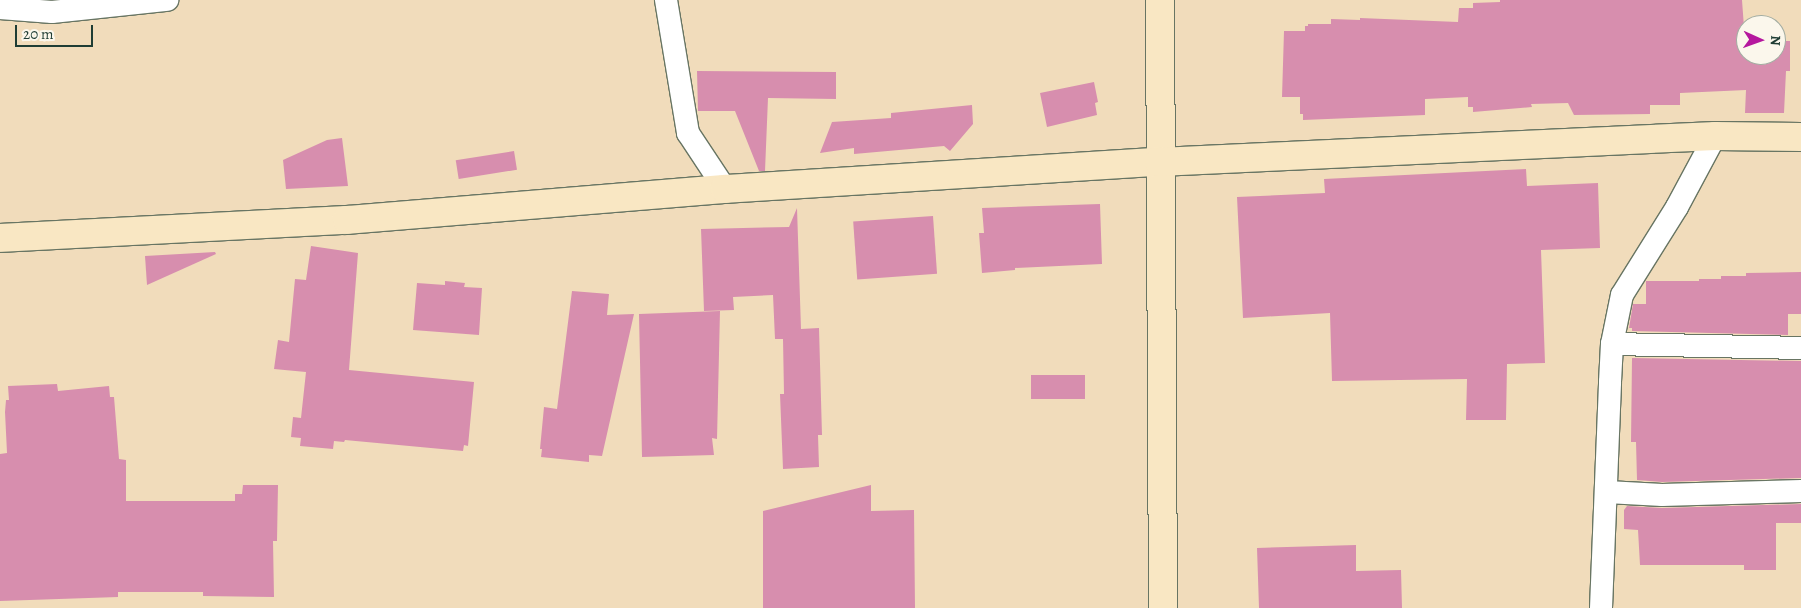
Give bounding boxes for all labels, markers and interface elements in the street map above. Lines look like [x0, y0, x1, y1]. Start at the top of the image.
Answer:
scale bar [18, 15, 95, 47]
north arrow [1736, 15, 1786, 65]
text: 20 m [23, 24, 54, 44]
text: N [1766, 35, 1785, 46]

